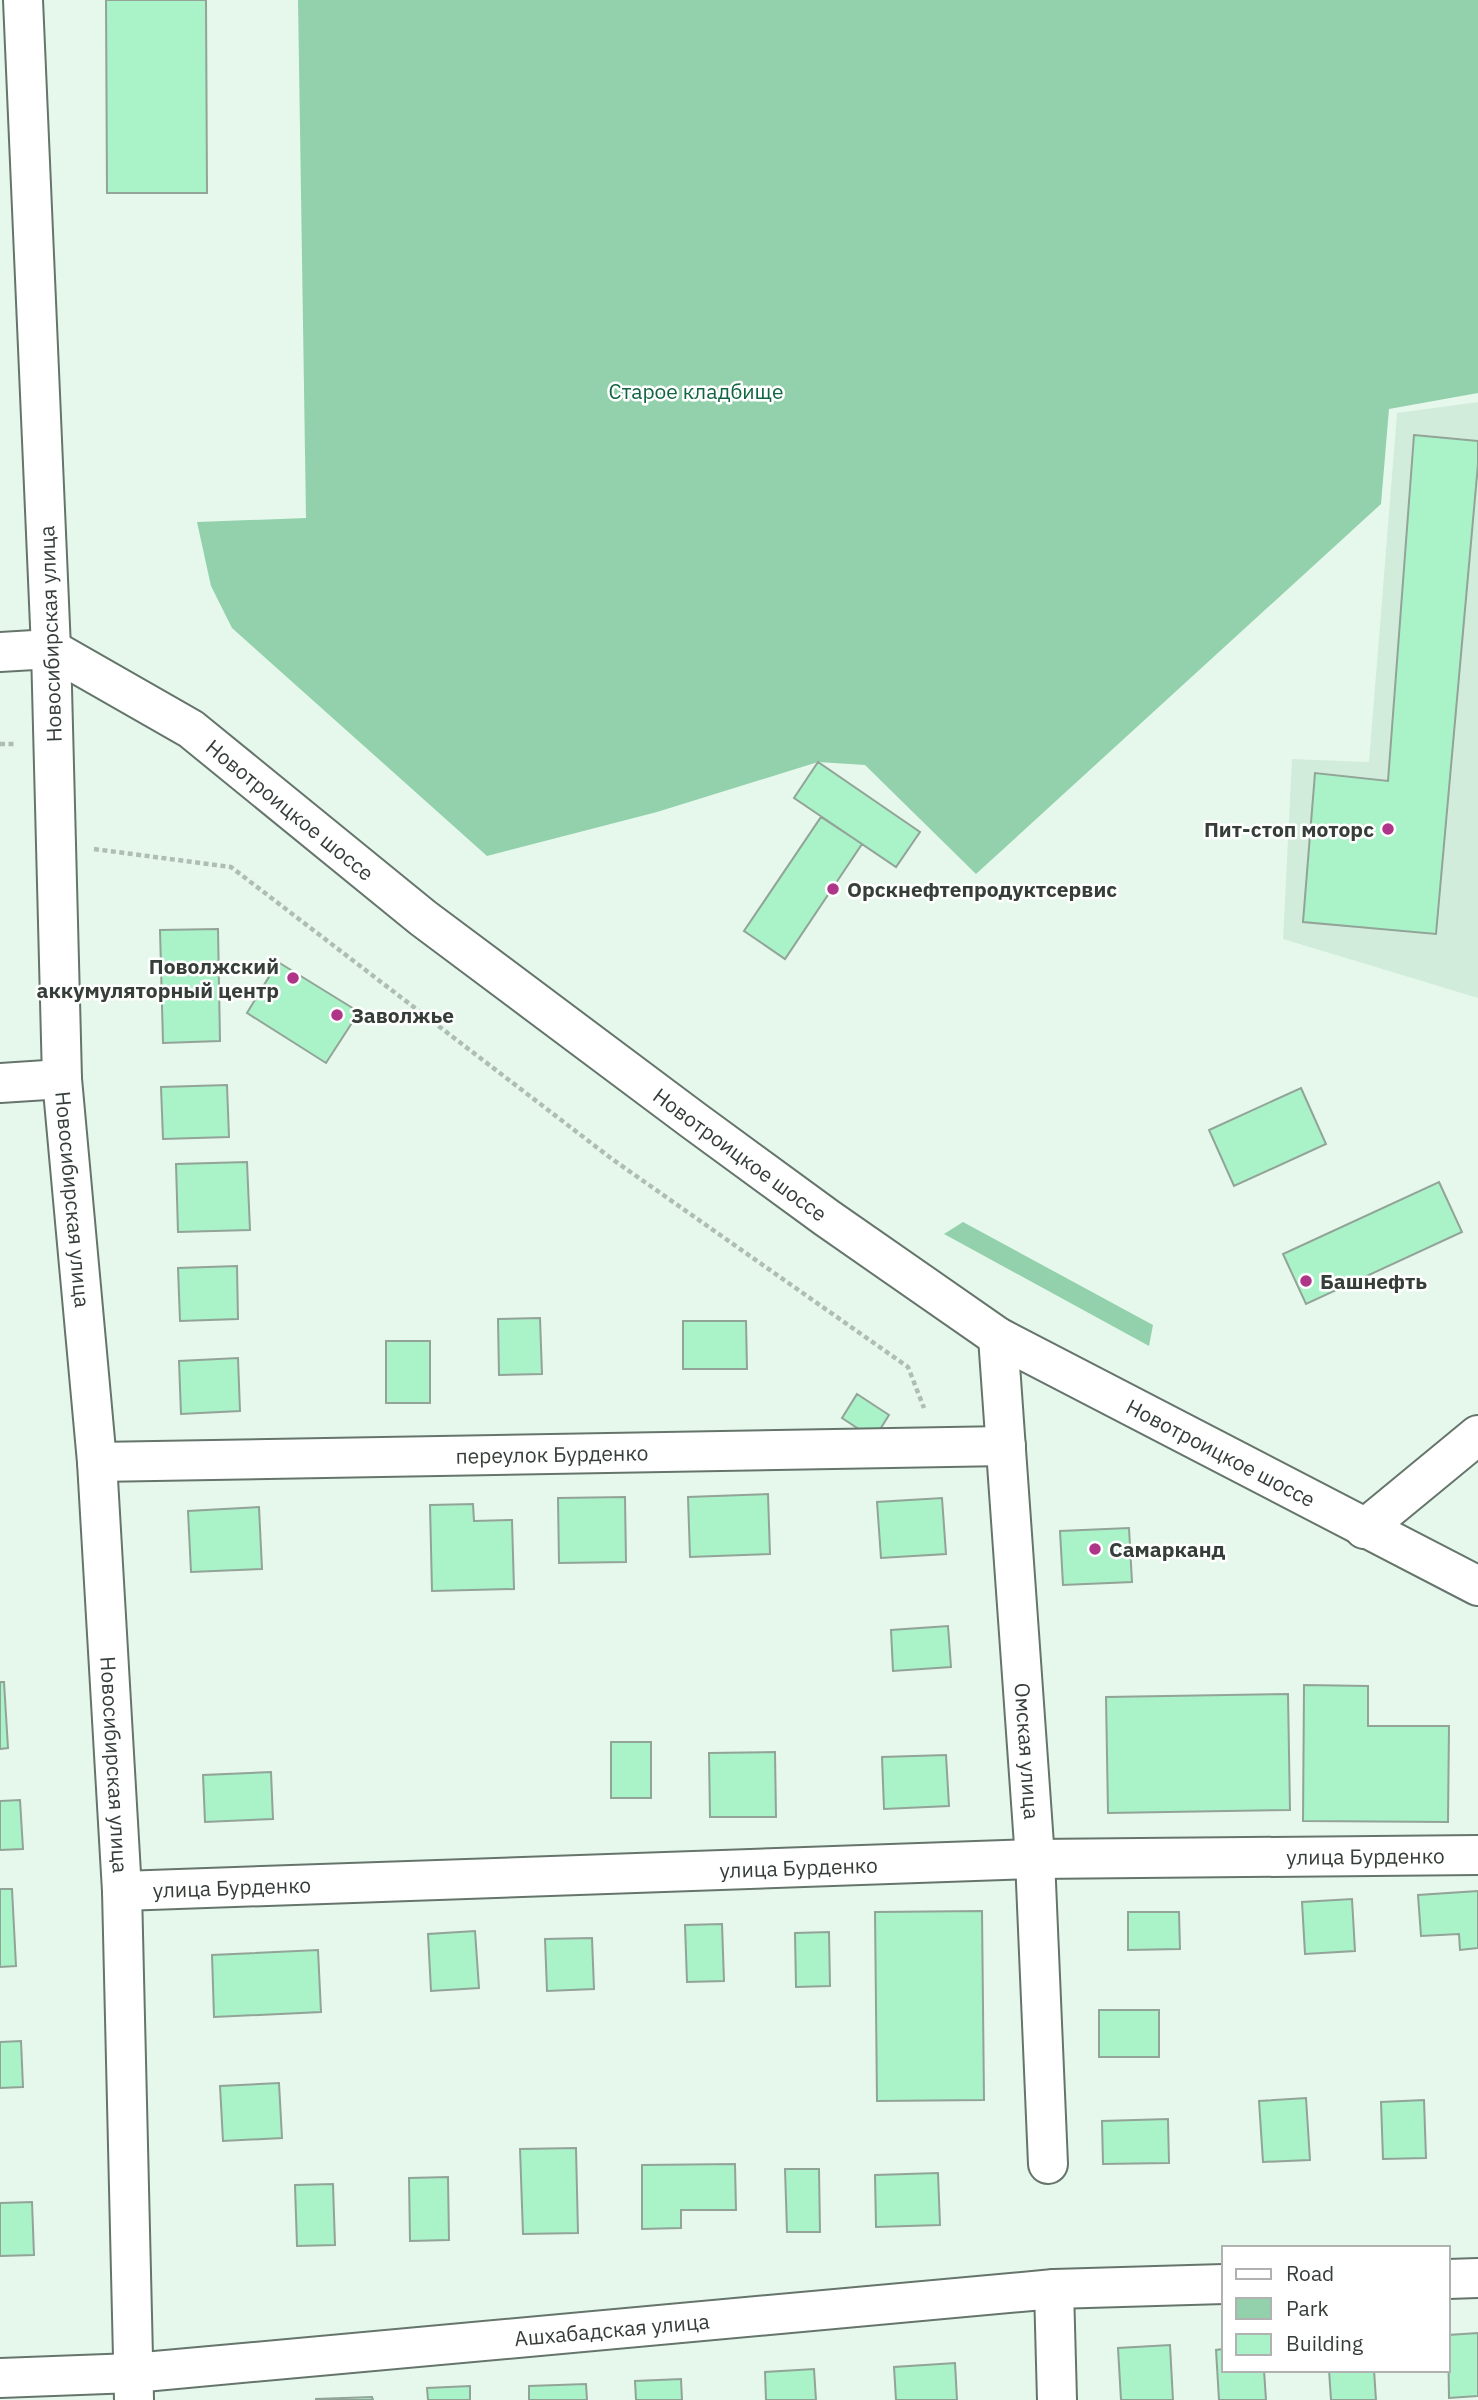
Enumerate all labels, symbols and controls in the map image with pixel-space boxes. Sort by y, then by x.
park label: Старое кладбище [609,377,783,405]
street label: Новосибирская улица [32,525,68,743]
street label: Новотроицкое шоссе [200,733,380,887]
place label: Пит-стоп моторс [1204,815,1374,843]
marker: Пит-стоп моторс [1380,821,1396,837]
place label: Орскнефтепродуктсервис [847,875,1117,903]
marker: Орскнефтепродуктсервис [825,881,841,897]
place label: Поволжский аккумуляторный центр [36,952,279,1004]
marker: Поволжский аккумуляторный центр [285,970,301,986]
place label: Заволжье [351,1001,454,1029]
marker: Заволжье [329,1007,345,1023]
street label: Новотроицкое шоссе [648,1081,833,1227]
street label: Новосибирская улица [49,1090,97,1309]
place label: Башнефть [1320,1267,1427,1295]
marker: Башнефть [1298,1273,1314,1289]
street label: Новотроицкое шоссе [1122,1392,1320,1513]
street label: переулок Бурденко [455,1438,649,1470]
place label: Самарканд [1109,1535,1226,1563]
marker: Самарканд [1087,1541,1103,1557]
street label: Новосибирская улица [94,1656,135,1874]
street label: Омская улица [1009,1682,1046,1820]
street label: улица Бурденко [1286,1841,1445,1871]
street label: улица Бурденко [719,1851,878,1884]
street label: улица Бурденко [152,1870,312,1904]
legend [1222,2246,1450,2372]
text: Road [1286,2259,1334,2287]
text: Park [1286,2294,1329,2322]
street label: Ашхабадская улица [513,2306,711,2352]
text: Building [1286,2329,1363,2357]

